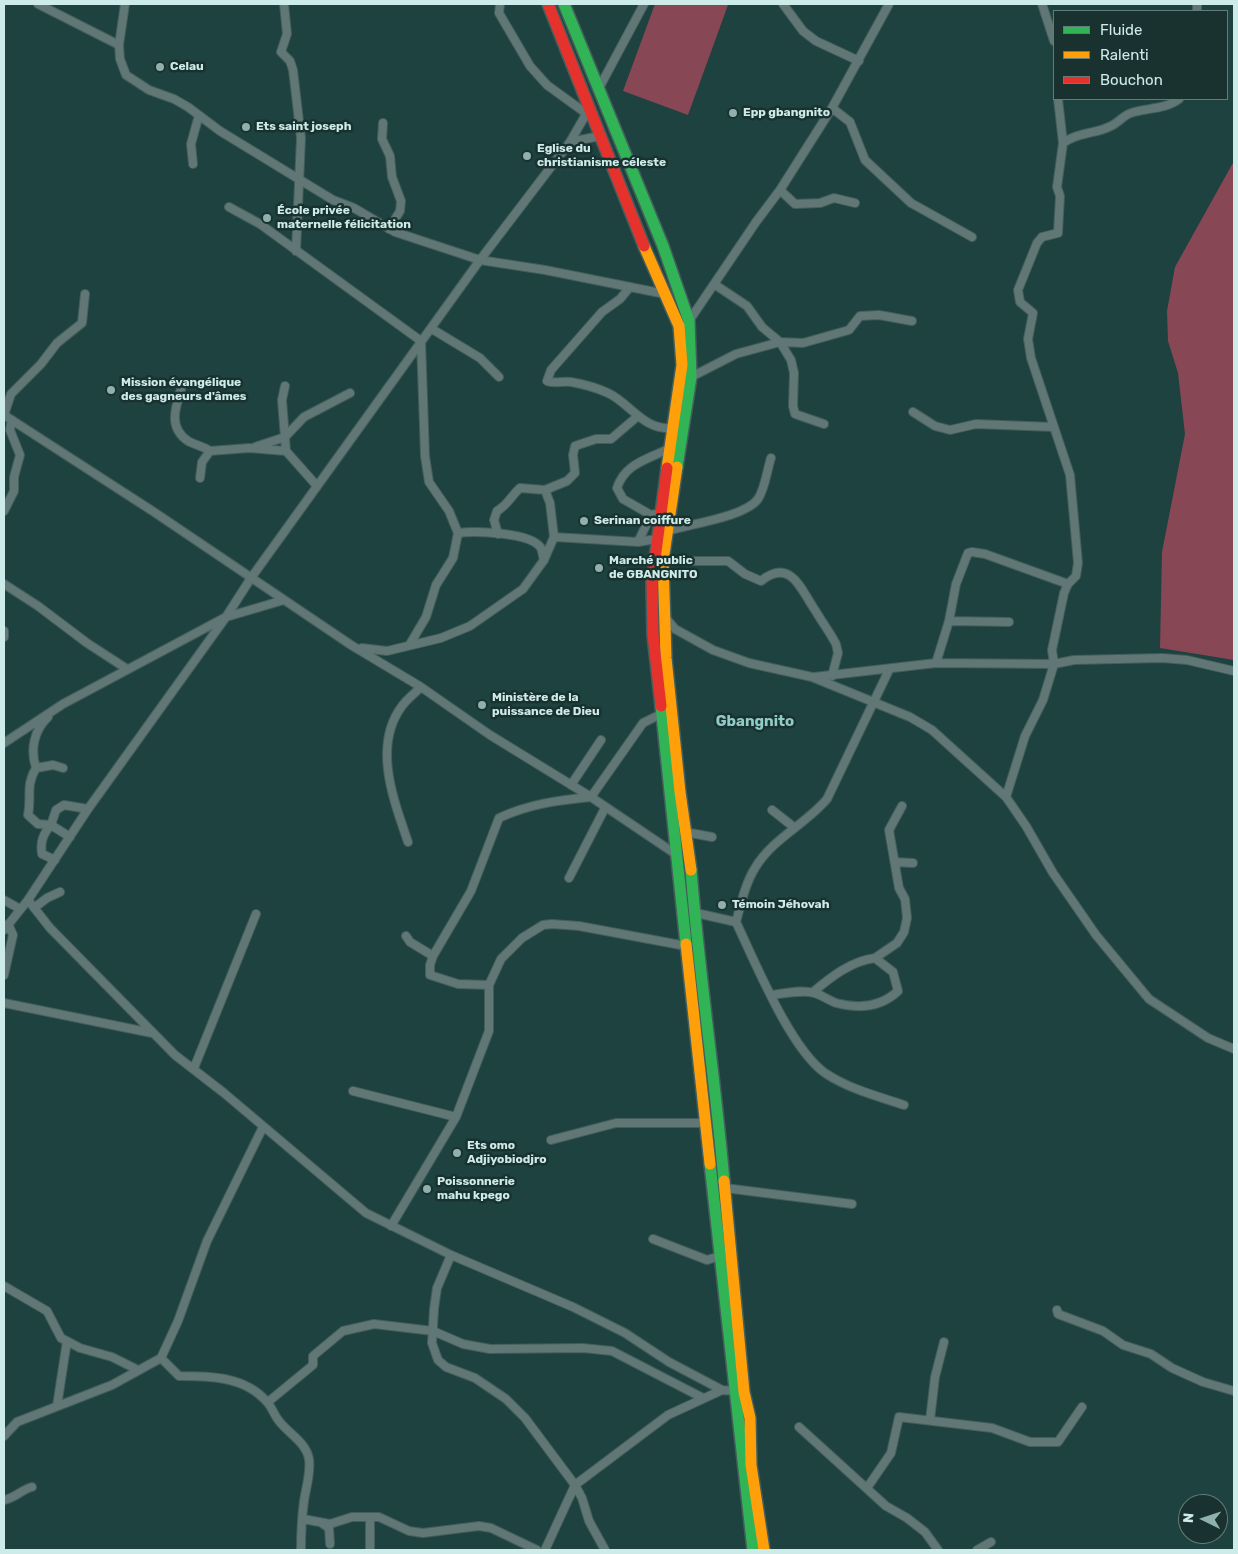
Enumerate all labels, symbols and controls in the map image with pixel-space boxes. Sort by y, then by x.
legend [1053,10,1228,100]
text: Fluide [1100,21,1142,39]
text: Ralenti [1100,46,1149,64]
place label: Celau [170,60,204,74]
marker: Celau [154,61,166,73]
text: Bouchon [1100,71,1163,89]
place label: Epp gbangnito [743,106,830,120]
marker: Epp gbangnito [727,107,739,119]
place label: Ets saint joseph [256,120,351,134]
marker: Ets saint joseph [240,121,252,133]
place label: Eglise du christianisme céleste [537,142,666,170]
marker: Eglise du christianisme céleste [521,150,533,162]
place label: École privée maternelle félicitation [277,204,411,232]
marker: École privée maternelle félicitation [261,212,273,224]
place label: Mission évangélique des gagneurs d'âmes [121,376,246,404]
marker: Mission évangélique des gagneurs d'âmes [105,384,117,396]
place label: Serinan coiffure [594,514,691,528]
marker: Serinan coiffure [578,515,590,527]
place label: Marché public de GBANGNITO [609,554,698,582]
marker: Marché public de GBANGNITO [593,562,605,574]
place label: Ministère de la puissance de Dieu [492,691,600,719]
marker: Ministère de la puissance de Dieu [476,699,488,711]
district label: Gbangnito [716,713,794,731]
place label: Témoin Jéhovah [732,898,829,912]
marker: Témoin Jéhovah [716,899,728,911]
place label: Ets omo Adjiyobiodjro [467,1139,547,1167]
marker: Ets omo Adjiyobiodjro [451,1147,463,1159]
place label: Poissonnerie mahu kpego [437,1175,515,1203]
marker: Poissonnerie mahu kpego [421,1183,433,1195]
north arrow [1178,1494,1228,1544]
text: N [1180,1512,1197,1524]

